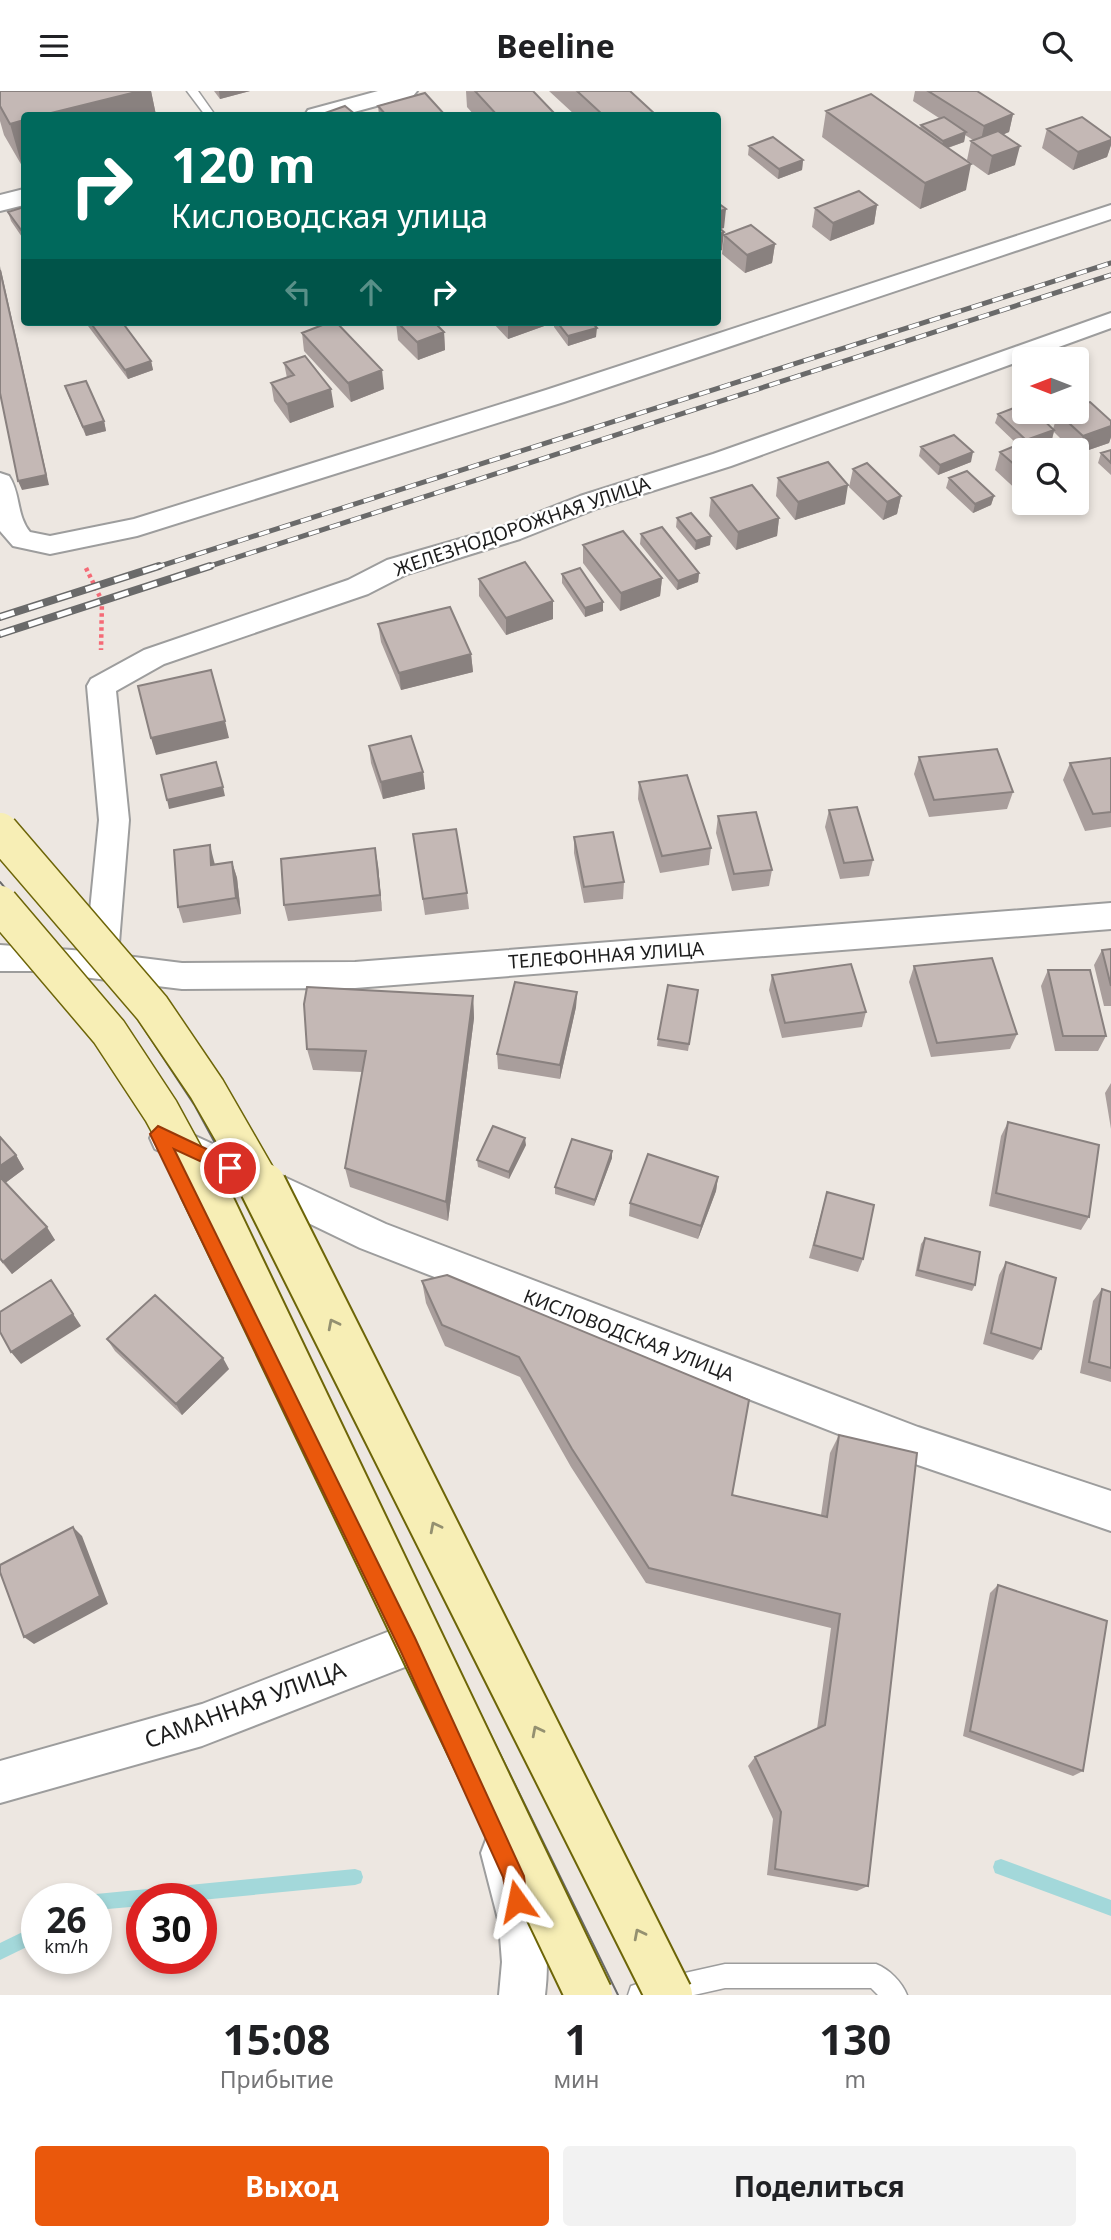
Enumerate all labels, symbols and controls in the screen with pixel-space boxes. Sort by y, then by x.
text: Beeline [496,24,615,67]
icon: menu [35,27,73,65]
icon: search [1038,27,1076,65]
text: 120 m [171,131,316,197]
icon: right [56,140,147,231]
text: Кисловодская улица [171,194,488,237]
icon: left [279,273,317,311]
icon: ahead [352,273,390,311]
icon: right [425,273,463,311]
north arrow [1012,347,1088,423]
map controls [1012,347,1089,515]
button: search [1012,438,1089,515]
street label: ЖЕЛЕЗНОДОРОЖНАЯ УЛИЦА [391,470,654,582]
street label: ТЕЛЕФОННАЯ УЛИЦА [507,935,706,975]
pin [200,1138,260,1198]
icon: arrive [211,1149,249,1187]
street label: КИСЛОВОДСКАЯ УЛИЦА [520,1283,739,1388]
one-way arrow [328,1319,342,1331]
one-way arrow [429,1522,443,1534]
street label: САМАННАЯ УЛИЦА [140,1653,350,1755]
one-way arrow [531,1726,545,1738]
position arrow [480,1864,554,1938]
speed limit sign: 30 [126,1883,217,1974]
text: 26 [46,1896,87,1943]
one-way arrow [633,1929,647,1941]
text: km/h [44,1934,89,1958]
text: 15:08 [223,2010,331,2067]
text: 1 [564,2010,588,2067]
text: 130 [819,2010,891,2067]
text: Прибытие [220,2063,334,2095]
text: мин [553,2063,599,2095]
text: m [844,2063,866,2095]
button: Выход [35,2146,549,2226]
button: Поделиться [563,2146,1076,2226]

